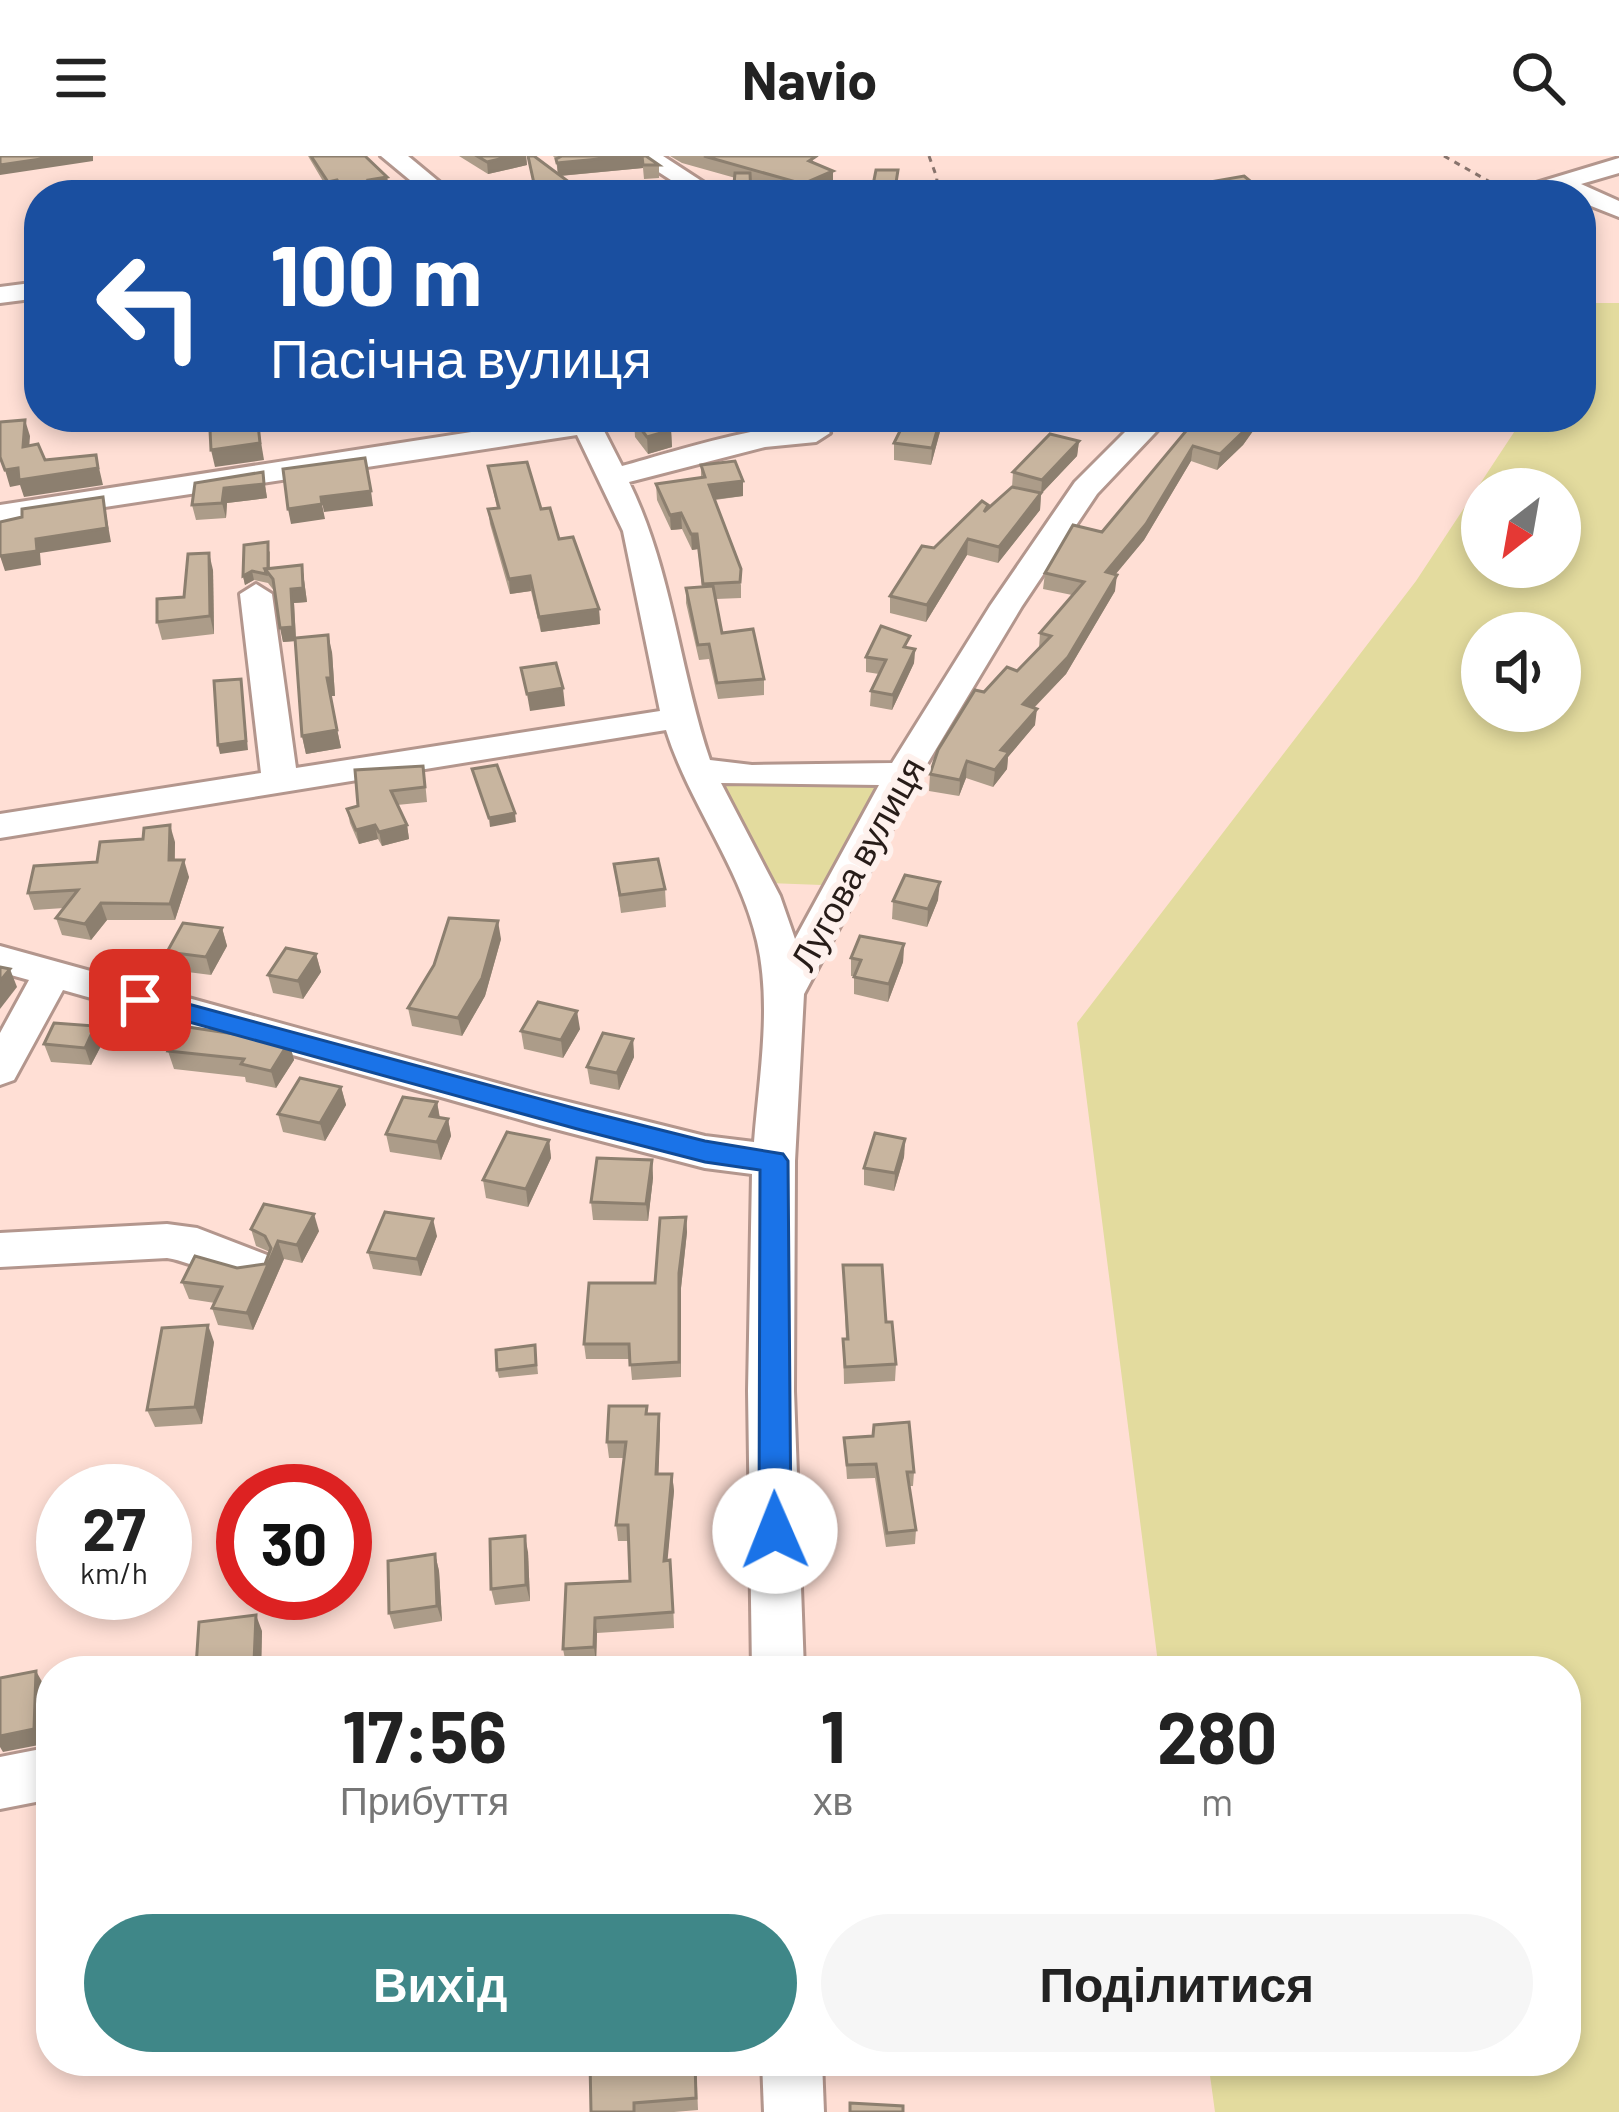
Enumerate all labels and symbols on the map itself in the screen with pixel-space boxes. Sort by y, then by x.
north arrow [1461,468,1581,588]
street label: Лугова вулиця [780,749,933,978]
pin [89,949,191,1051]
speed limit sign: 30 [216,1464,372,1620]
position arrow [712,1468,838,1594]

